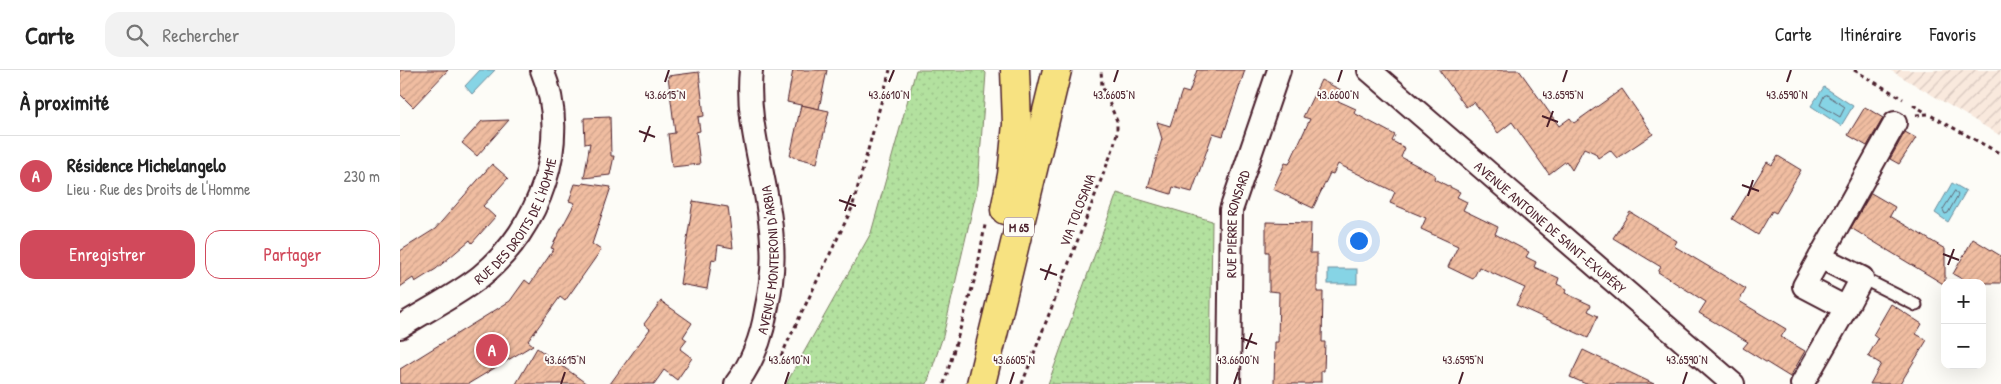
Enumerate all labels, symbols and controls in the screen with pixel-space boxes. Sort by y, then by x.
search box [105,12,455,57]
text: Carte [25,19,75,51]
icon: search [123,21,151,49]
text: Rechercher [163,22,239,48]
text: Carte [1775,22,1812,47]
text: Itinéraire [1840,22,1902,47]
text: Favoris [1930,22,1976,47]
text: 43.6615°N [645,86,685,103]
text: 43.6610°N [869,86,909,103]
text: 43.6605°N [1093,86,1135,103]
text: 43.6600°N [1317,86,1359,103]
text: 43.6595°N [1543,86,1583,103]
text: 43.6590°N [1766,86,1808,103]
text: À proximité [20,88,109,117]
text: Résidence Michelangelo [67,152,226,178]
street label: RUE DES DROITS DE L'HOMME [469,156,560,288]
street label: AVENUE ANTOINE DE SAINT-EXUPÉRY [1471,156,1631,298]
text: A [32,165,40,187]
text: 230 m [344,165,380,187]
street label: RUE PIERRE RONSARD [1221,167,1254,278]
street label: VIA TOLOSANA [1054,171,1100,249]
text: Lieu · Rue des Droits de l'Homme [67,178,250,200]
street label: AVENUE MONTERONI D'ARBIA [752,184,782,336]
road number: M 65 [1004,218,1034,236]
your location [1346,228,1372,254]
button: Enregistrer [20,230,195,279]
button: Partager [205,230,380,279]
map controls [1941,279,1986,369]
button: + [1941,279,1986,324]
button: − [1941,324,1986,369]
pin: A [476,331,508,369]
text: 43.6615°N [545,351,585,368]
text: 43.6610°N [769,351,809,368]
text: 43.6605°N [993,351,1035,368]
text: 43.6600°N [1217,351,1259,368]
text: 43.6595°N [1443,351,1483,368]
text: 43.6590°N [1666,351,1708,368]

